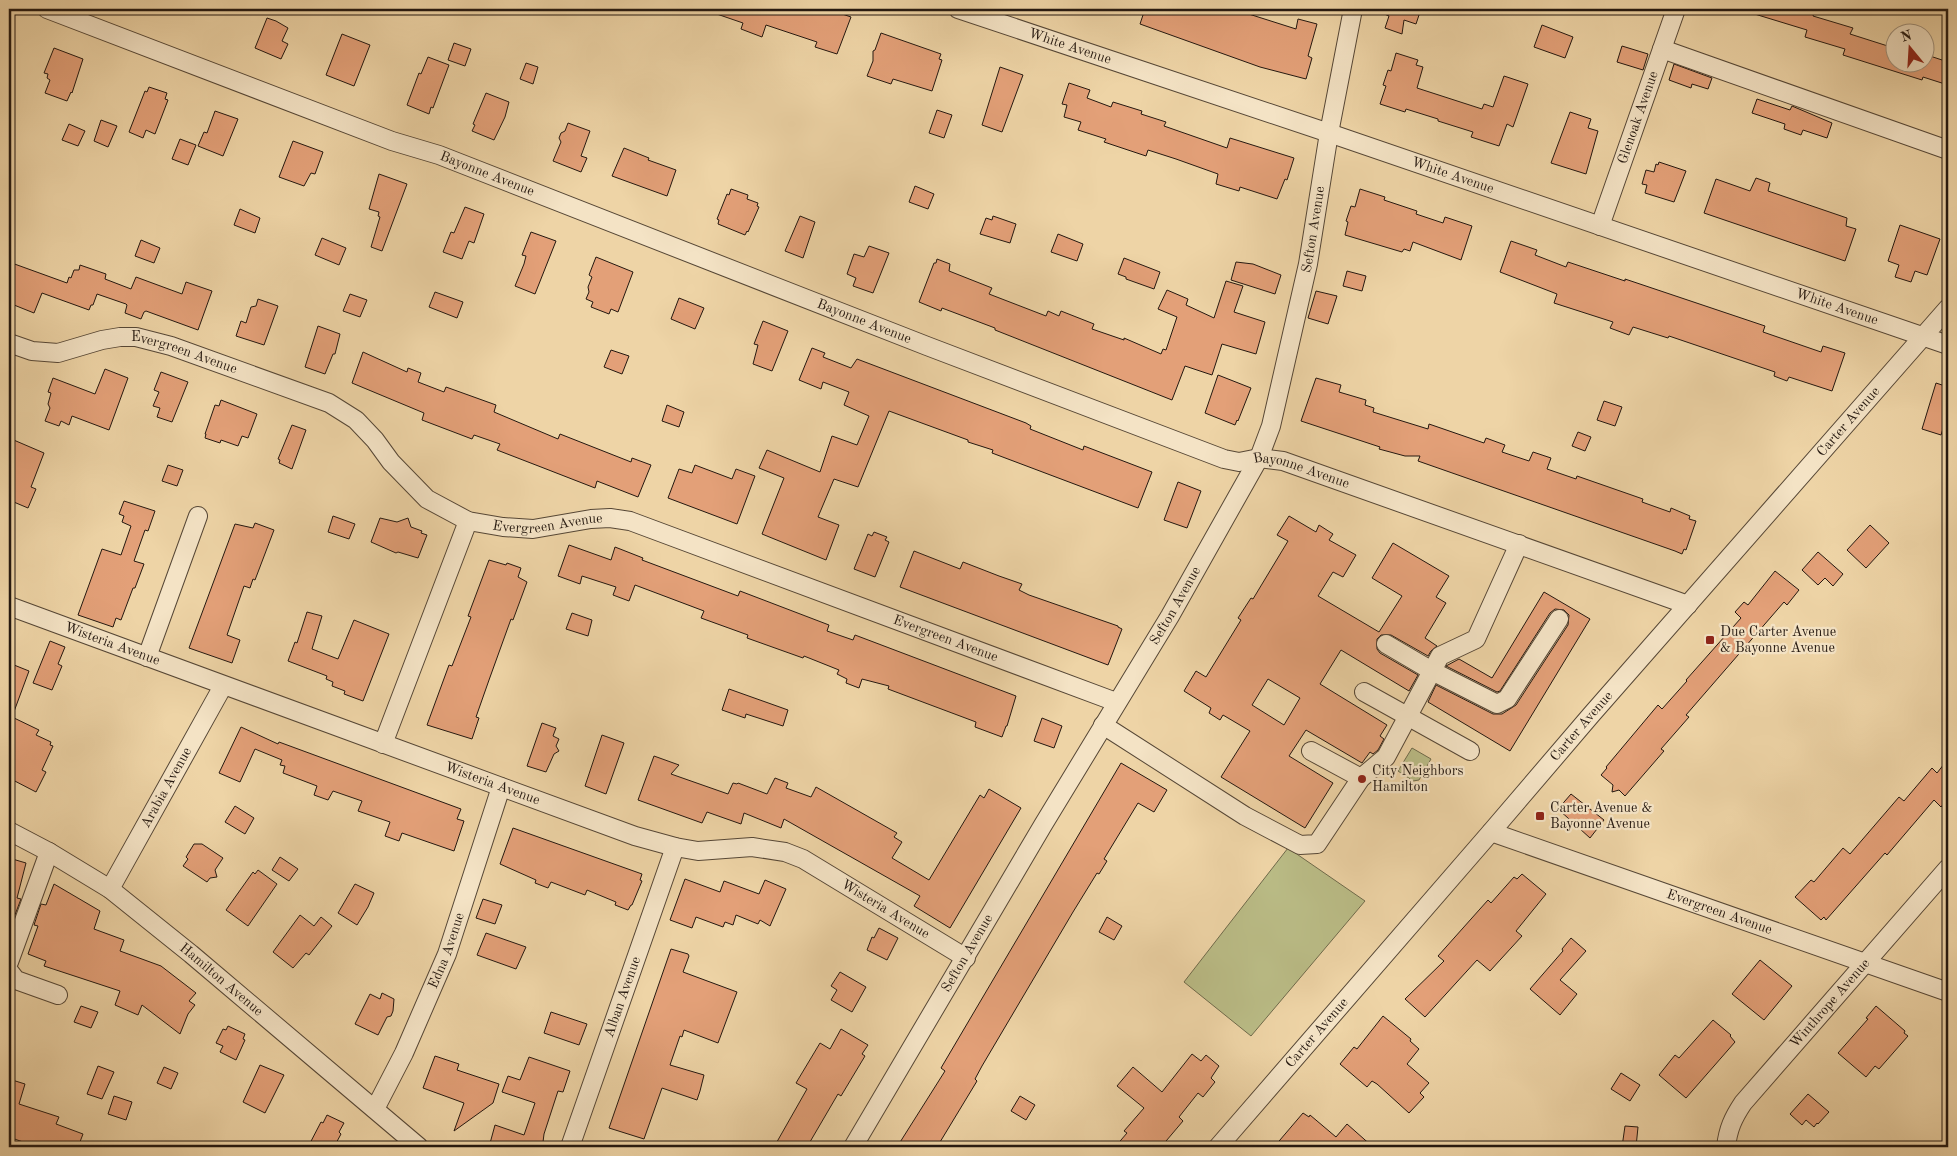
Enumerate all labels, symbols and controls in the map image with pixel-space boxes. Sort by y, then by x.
north arrow [1884,22,1934,72]
street label: White Avenue [1027,26,1113,67]
text: N [1899,28,1914,45]
street label: Glenoak Avenue [1615,69,1661,166]
street label: Bayonne Avenue [438,149,536,199]
street label: White Avenue [1410,155,1496,196]
street label: Sefton Avenue [1299,185,1327,274]
street label: White Avenue [1794,286,1880,328]
street label: Bayonne Avenue [815,297,913,346]
street label: Evergreen Avenue [131,330,239,376]
street label: Carter Avenue [1814,384,1882,459]
street label: Bayonne Avenue [1252,450,1351,491]
street label: Evergreen Avenue [492,511,603,536]
street label: Sefton Avenue [1147,564,1203,647]
street label: Evergreen Avenue [891,613,1000,664]
street label: Wisteria Avenue [63,620,162,668]
place label: Due Carter Avenue & Bayonne Avenue [1720,625,1836,655]
marker: Due Carter Avenue & Bayonne Avenue [1704,634,1716,646]
street label: Carter Avenue [1548,689,1615,764]
street label: Arabia Avenue [138,745,194,830]
street label: Wisteria Avenue [443,760,542,808]
place label: City Neighbors Hamilton [1372,764,1464,794]
marker: City Neighbors Hamilton [1356,773,1368,785]
place label: Carter Avenue & Bayonne Avenue [1550,801,1652,831]
marker: Carter Avenue & Bayonne Avenue [1534,810,1546,822]
street label: Wisteria Avenue [839,877,932,941]
street label: Evergreen Avenue [1665,887,1774,937]
street label: Edna Avenue [426,911,467,991]
street label: Sefton Avenue [939,912,996,995]
street label: Hamilton Avenue [177,941,266,1019]
street label: Alban Avenue [602,955,643,1039]
street label: Winthrope Avenue [1788,956,1872,1051]
street label: Carter Avenue [1283,995,1351,1071]

